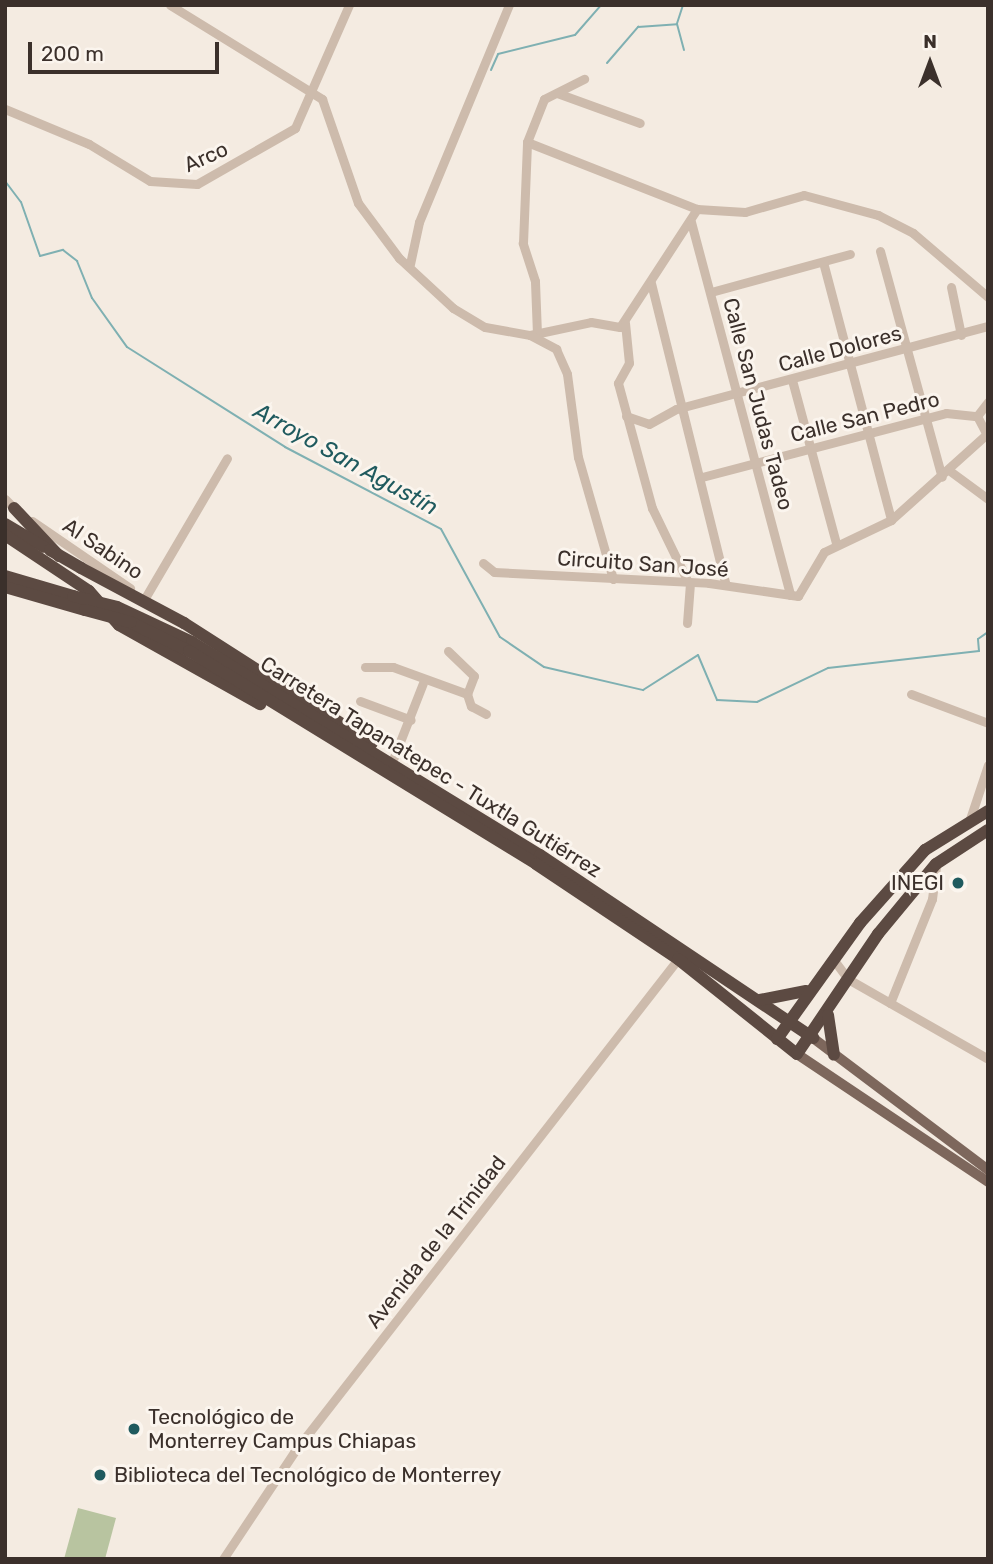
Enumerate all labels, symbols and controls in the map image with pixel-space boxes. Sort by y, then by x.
scale bar [32,28,222,72]
north arrow [895,28,965,98]
text: N [923,30,937,53]
text: 200 m [41,41,104,66]
street label: Arco [180,136,232,178]
street label: Calle San Judas Tadeo [717,295,799,513]
street label: Calle Dolores [776,320,904,378]
street label: Calle San Pedro [788,386,942,448]
water label: Arroyo San Agustín [249,397,443,521]
street label: Al Sabino [58,513,148,585]
street label: Circuito San José [556,545,730,583]
street label: Carretera Tapanatepec - Tuxtla Gutiérrez [255,651,607,883]
place label: INEGI [891,870,944,896]
marker: INEGI [950,875,966,891]
street label: Avenida de la Trinidad [361,1150,511,1334]
place label: Tecnológico de Monterrey Campus Chiapas [148,1404,417,1454]
marker: Tecnológico de Monterrey Campus Chiapas [126,1421,142,1437]
place label: Biblioteca del Tecnológico de Monterrey [114,1462,502,1488]
marker: Biblioteca del Tecnológico de Monterrey [92,1467,108,1483]

